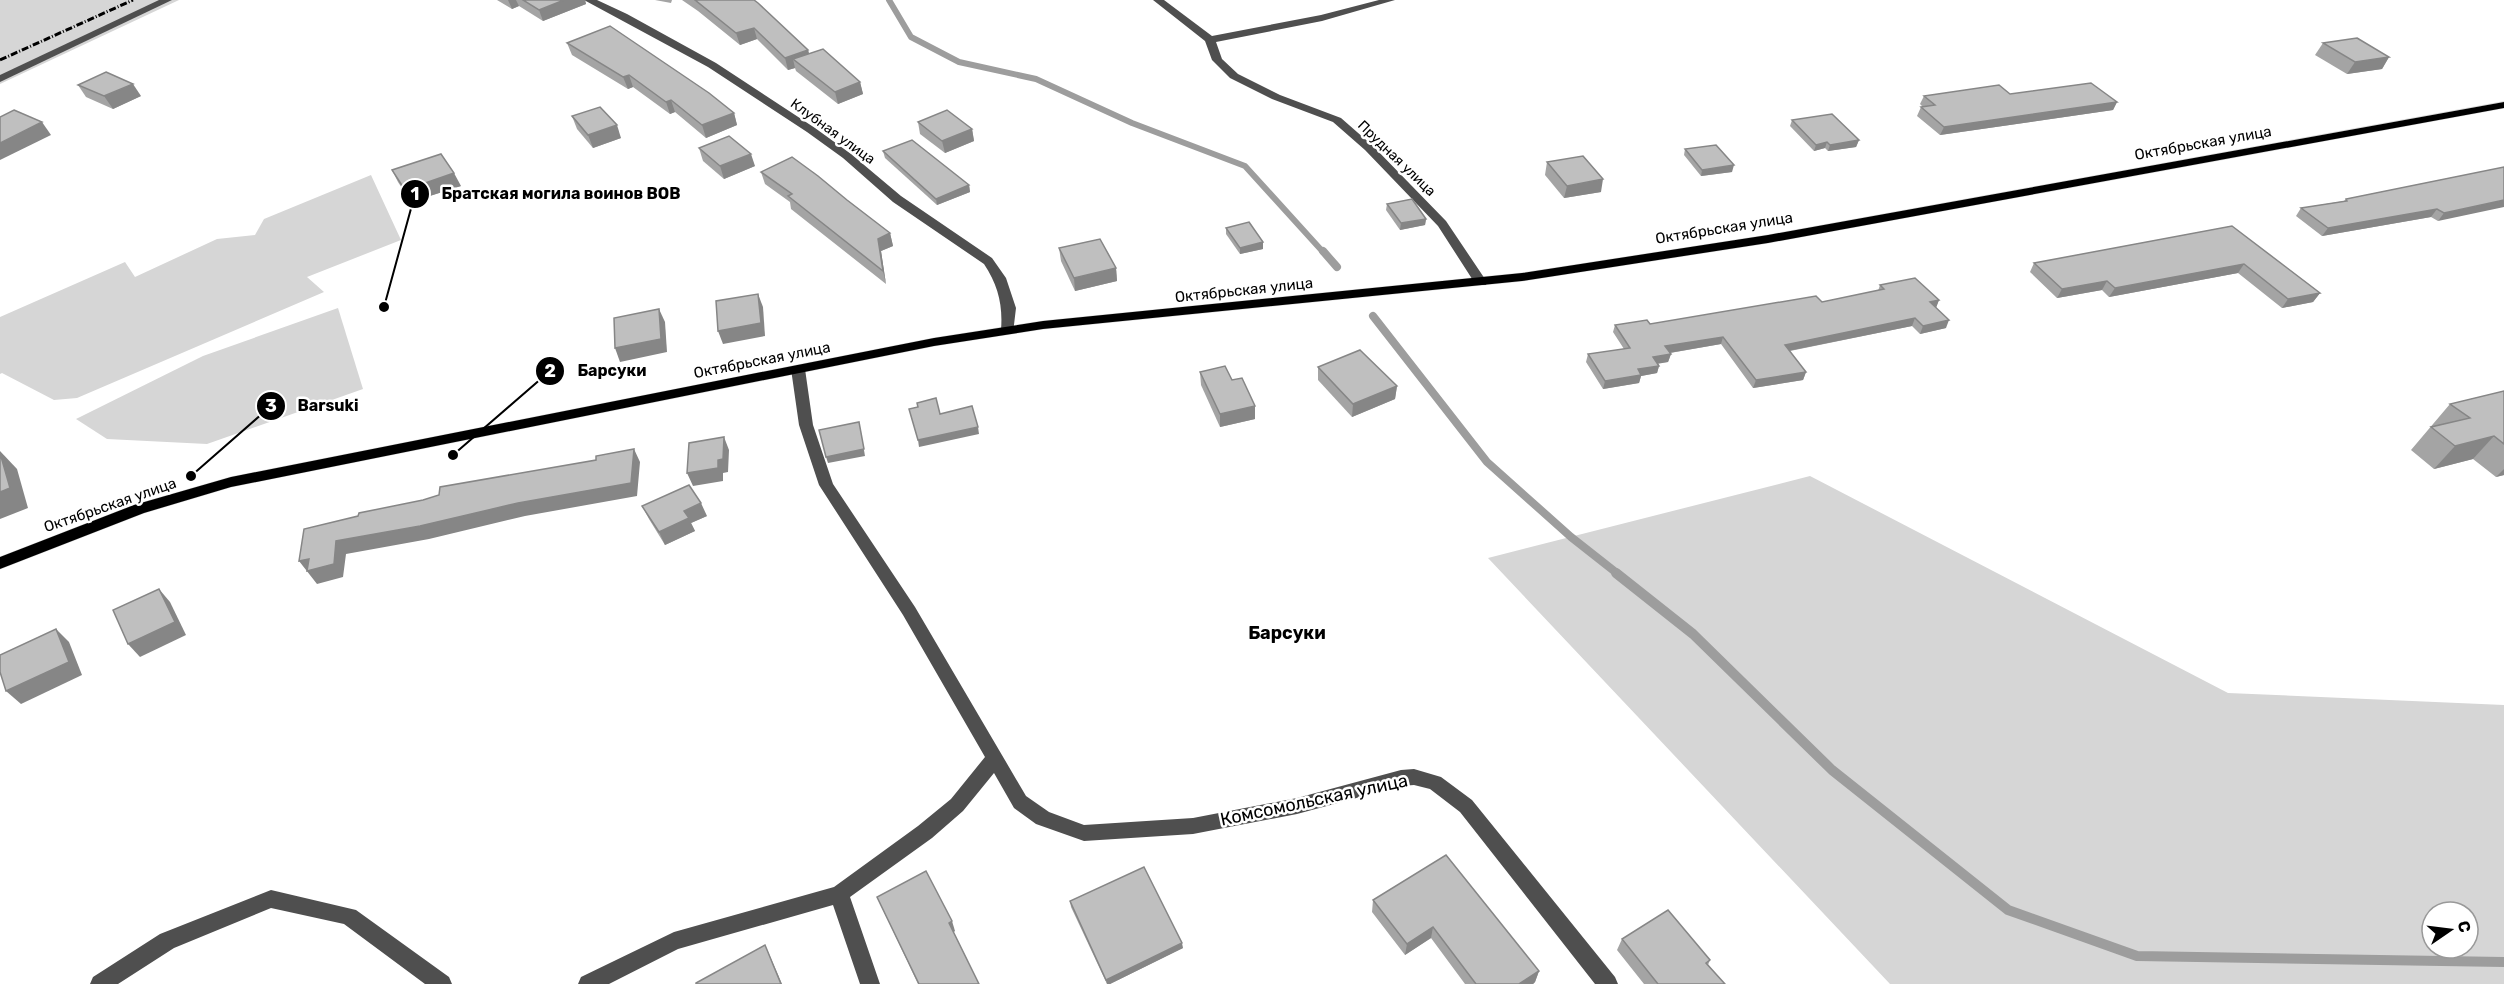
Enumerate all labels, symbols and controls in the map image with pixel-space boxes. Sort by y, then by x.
street label: Клубная улица [787,95,878,168]
street label: Прудная улица [1354,117,1439,200]
street label: Октябрьская улица [2133,122,2273,164]
callout: Братская могила воинов ВОВ [400,177,693,211]
text: 1 [411,183,419,205]
text: Братская могила воинов ВОВ [442,184,680,203]
street label: Октябрьская улица [1654,208,1794,248]
street label: Октябрьская улица [1174,274,1314,306]
street label: Октябрьская улица [692,338,832,382]
callout: Барсуки [535,354,658,388]
text: 2 [544,360,556,382]
text: Барсуки [578,361,646,380]
callout: Barsuki [256,389,371,423]
text: 3 [265,395,277,417]
text: Barsuki [297,396,359,415]
street label: Октябрьская улица [41,474,179,536]
district label: Барсуки [1248,622,1326,644]
street label: Комсомольская улица [1218,769,1410,831]
north arrow [2420,900,2480,960]
text: С [2453,919,2475,934]

